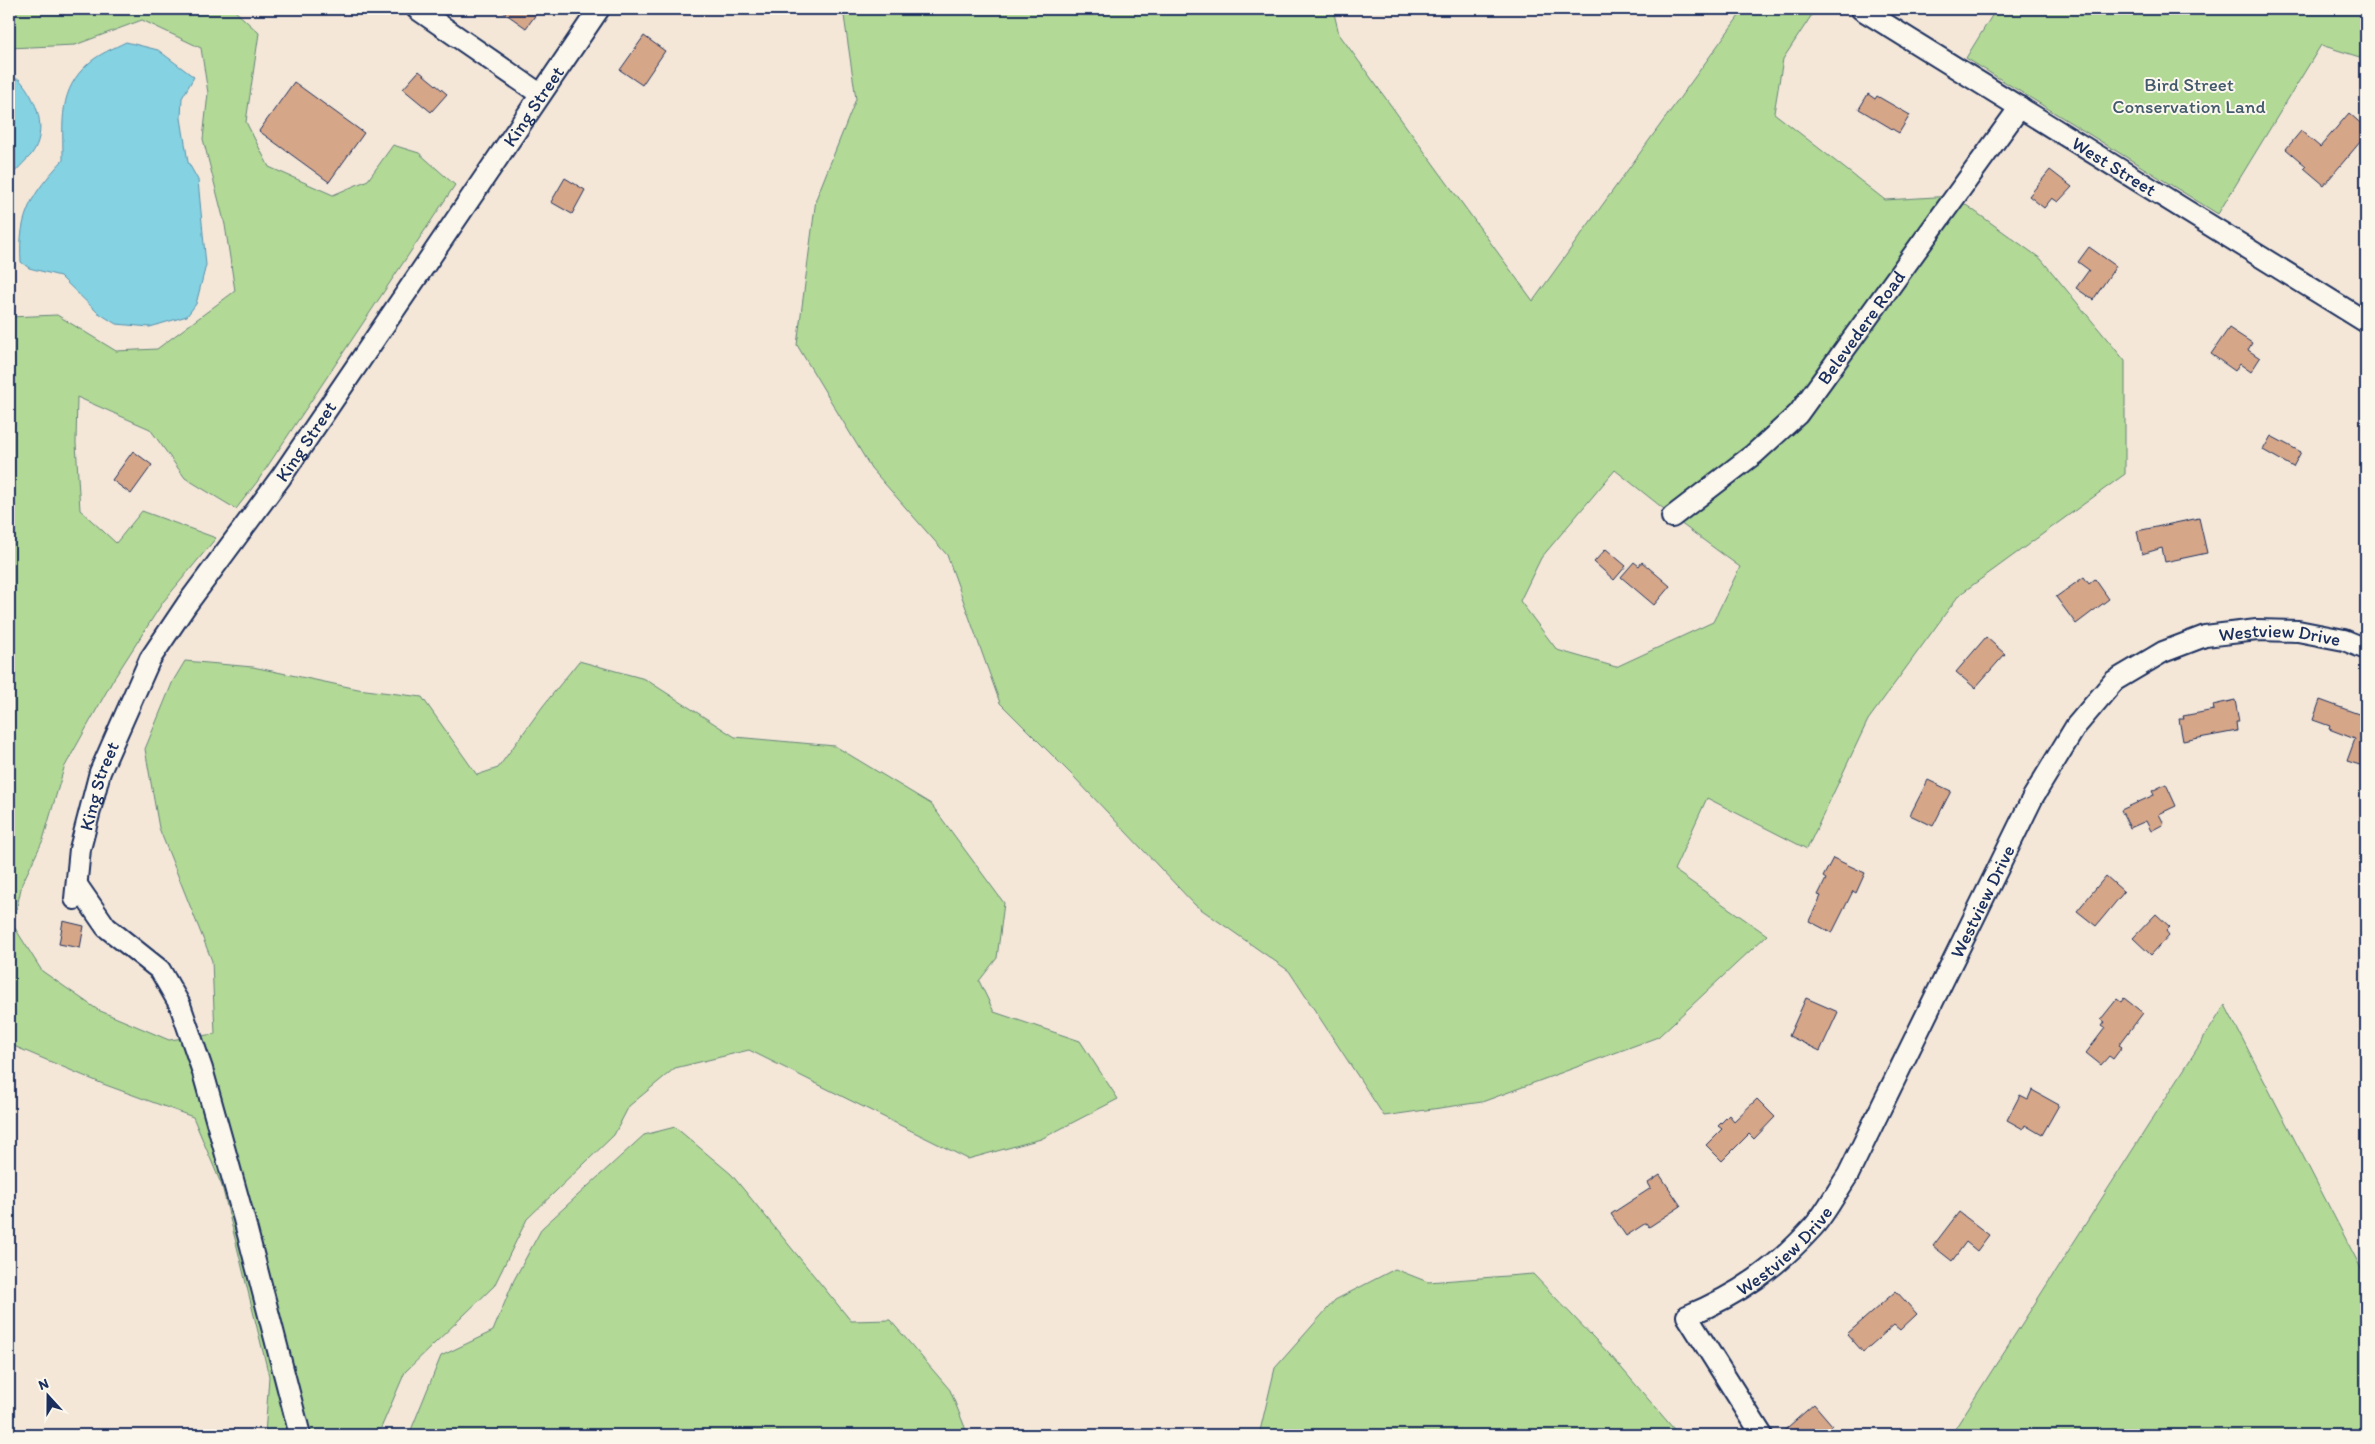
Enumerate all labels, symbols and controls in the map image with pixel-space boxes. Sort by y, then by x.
street label: King Street [498,62,568,151]
park label: Bird Street Conservation Land [2112,73,2266,118]
street label: West Street [2068,131,2161,201]
street label: Belevedere Road [1812,266,1910,389]
street label: King Street [270,397,341,486]
street label: Westview Drive [2217,618,2343,651]
street label: King Street [74,738,124,833]
street label: Westview Drive [1945,841,2019,961]
street label: Westview Drive [1732,1201,1837,1300]
north arrow [22,1372,72,1422]
text: N [36,1375,51,1394]

